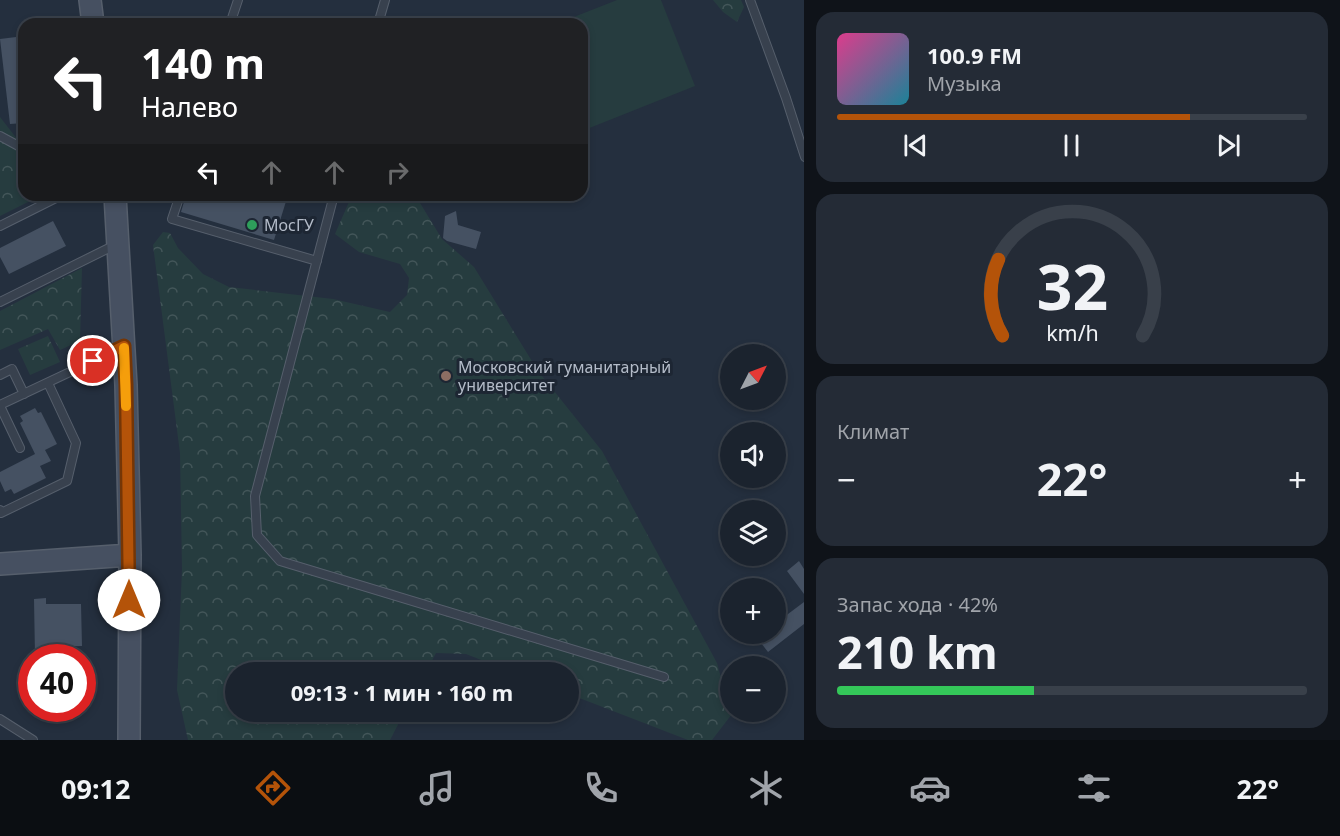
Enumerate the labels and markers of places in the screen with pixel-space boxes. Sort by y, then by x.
place label: МосГУ [264,214,314,236]
marker: МосГУ [245,218,259,232]
pin [67,335,118,386]
place label: Московский гуманитарный университет [458,356,671,396]
marker: Московский гуманитарный университет [439,369,453,383]

